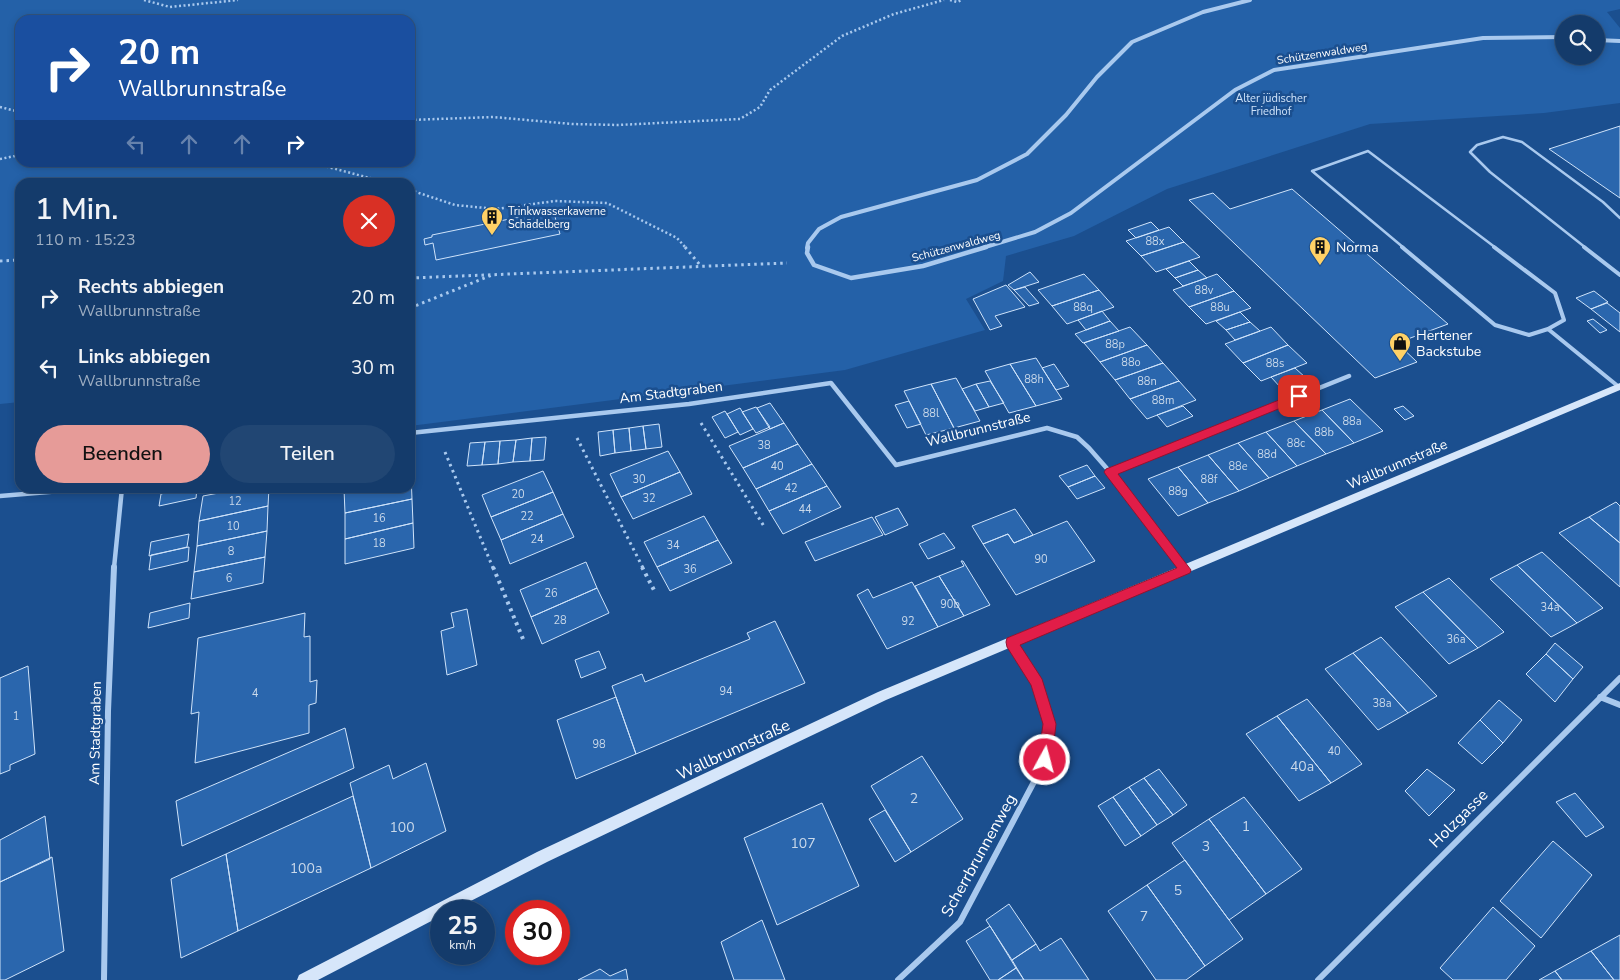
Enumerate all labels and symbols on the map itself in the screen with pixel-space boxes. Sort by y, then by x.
street label: Schützenwaldweg [1276,39,1368,68]
park label: Alter jüdischer Friedhof [1235,91,1307,119]
place label: Trinkwasserkaverne Schädelberg [508,204,606,232]
building icon: Trinkwasserkaverne Schädelberg [480,205,504,236]
street label: Schützenwaldweg [910,227,1002,266]
house number: 88x [1146,234,1165,249]
building icon: Norma [1308,235,1332,266]
place label: Norma [1336,238,1379,257]
house number: 88v [1195,283,1214,298]
house number: 88q [1073,300,1093,315]
house number: 88u [1210,300,1230,315]
place label: Hertener Backstube [1416,326,1481,361]
shop icon: Hertener Backstube [1388,331,1412,362]
house number: 88p [1105,337,1125,352]
house number: 88o [1121,355,1141,370]
house number: 88s [1266,356,1284,371]
house number: 88h [1024,372,1044,387]
house number: 88n [1137,374,1157,389]
pin [1278,375,1320,417]
street label: Am Stadtgraben [618,377,724,408]
house number: 88m [1152,393,1174,408]
house number: 88l [923,406,940,421]
street label: Wallbrunnstraße [924,407,1032,452]
house number: 88a [1342,414,1362,429]
house number: 88b [1314,425,1334,440]
street label: Wallbrunnstraße [1344,435,1450,494]
house number: 88c [1287,436,1305,451]
house number: 38 [757,438,771,453]
house number: 88d [1257,447,1277,462]
house number: 40 [770,459,784,474]
house number: 88e [1228,459,1248,474]
house number: 30 [632,472,646,487]
house number: 88f [1201,472,1218,487]
house number: 42 [784,481,798,496]
house number: 88g [1168,484,1188,499]
house number: 20 [511,487,525,502]
house number: 32 [642,491,656,506]
house number: 12 [228,494,242,509]
house number: 44 [798,502,812,517]
house number: 22 [520,509,534,524]
house number: 16 [372,511,386,526]
house number: 10 [226,519,240,534]
house number: 24 [530,532,544,547]
house number: 18 [372,536,386,551]
house number: 34 [666,538,680,553]
house number: 8 [228,544,235,559]
house number: 90 [1034,552,1048,567]
house number: 36 [683,562,697,577]
house number: 6 [226,571,233,586]
house number: 26 [544,586,558,601]
house number: 90b [940,597,960,612]
house number: 34a [1540,600,1560,615]
house number: 28 [553,613,567,628]
house number: 92 [901,614,915,629]
house number: 36a [1446,632,1466,647]
street label: Am Stadtgraben [85,681,106,785]
house number: 94 [719,684,733,699]
house number: 4 [252,686,259,701]
house number: 38a [1372,696,1392,711]
house number: 1 [13,709,19,724]
street label: Wallbrunnstraße [673,714,794,786]
position arrow [1018,733,1070,785]
house number: 98 [592,737,606,752]
house number: 40 [1327,744,1341,759]
house number: 40a [1290,757,1314,776]
street label: Holzgasse [1424,784,1493,853]
house number: 2 [910,789,918,808]
street label: Scherrbrunnenweg [936,790,1022,921]
house number: 1 [1242,817,1250,836]
house number: 100 [389,818,415,837]
house number: 107 [790,834,816,853]
house number: 3 [1202,837,1210,856]
house number: 100a [290,859,322,878]
house number: 5 [1174,881,1182,900]
speed limit sign: 30 [505,900,570,965]
house number: 7 [1140,907,1148,926]

